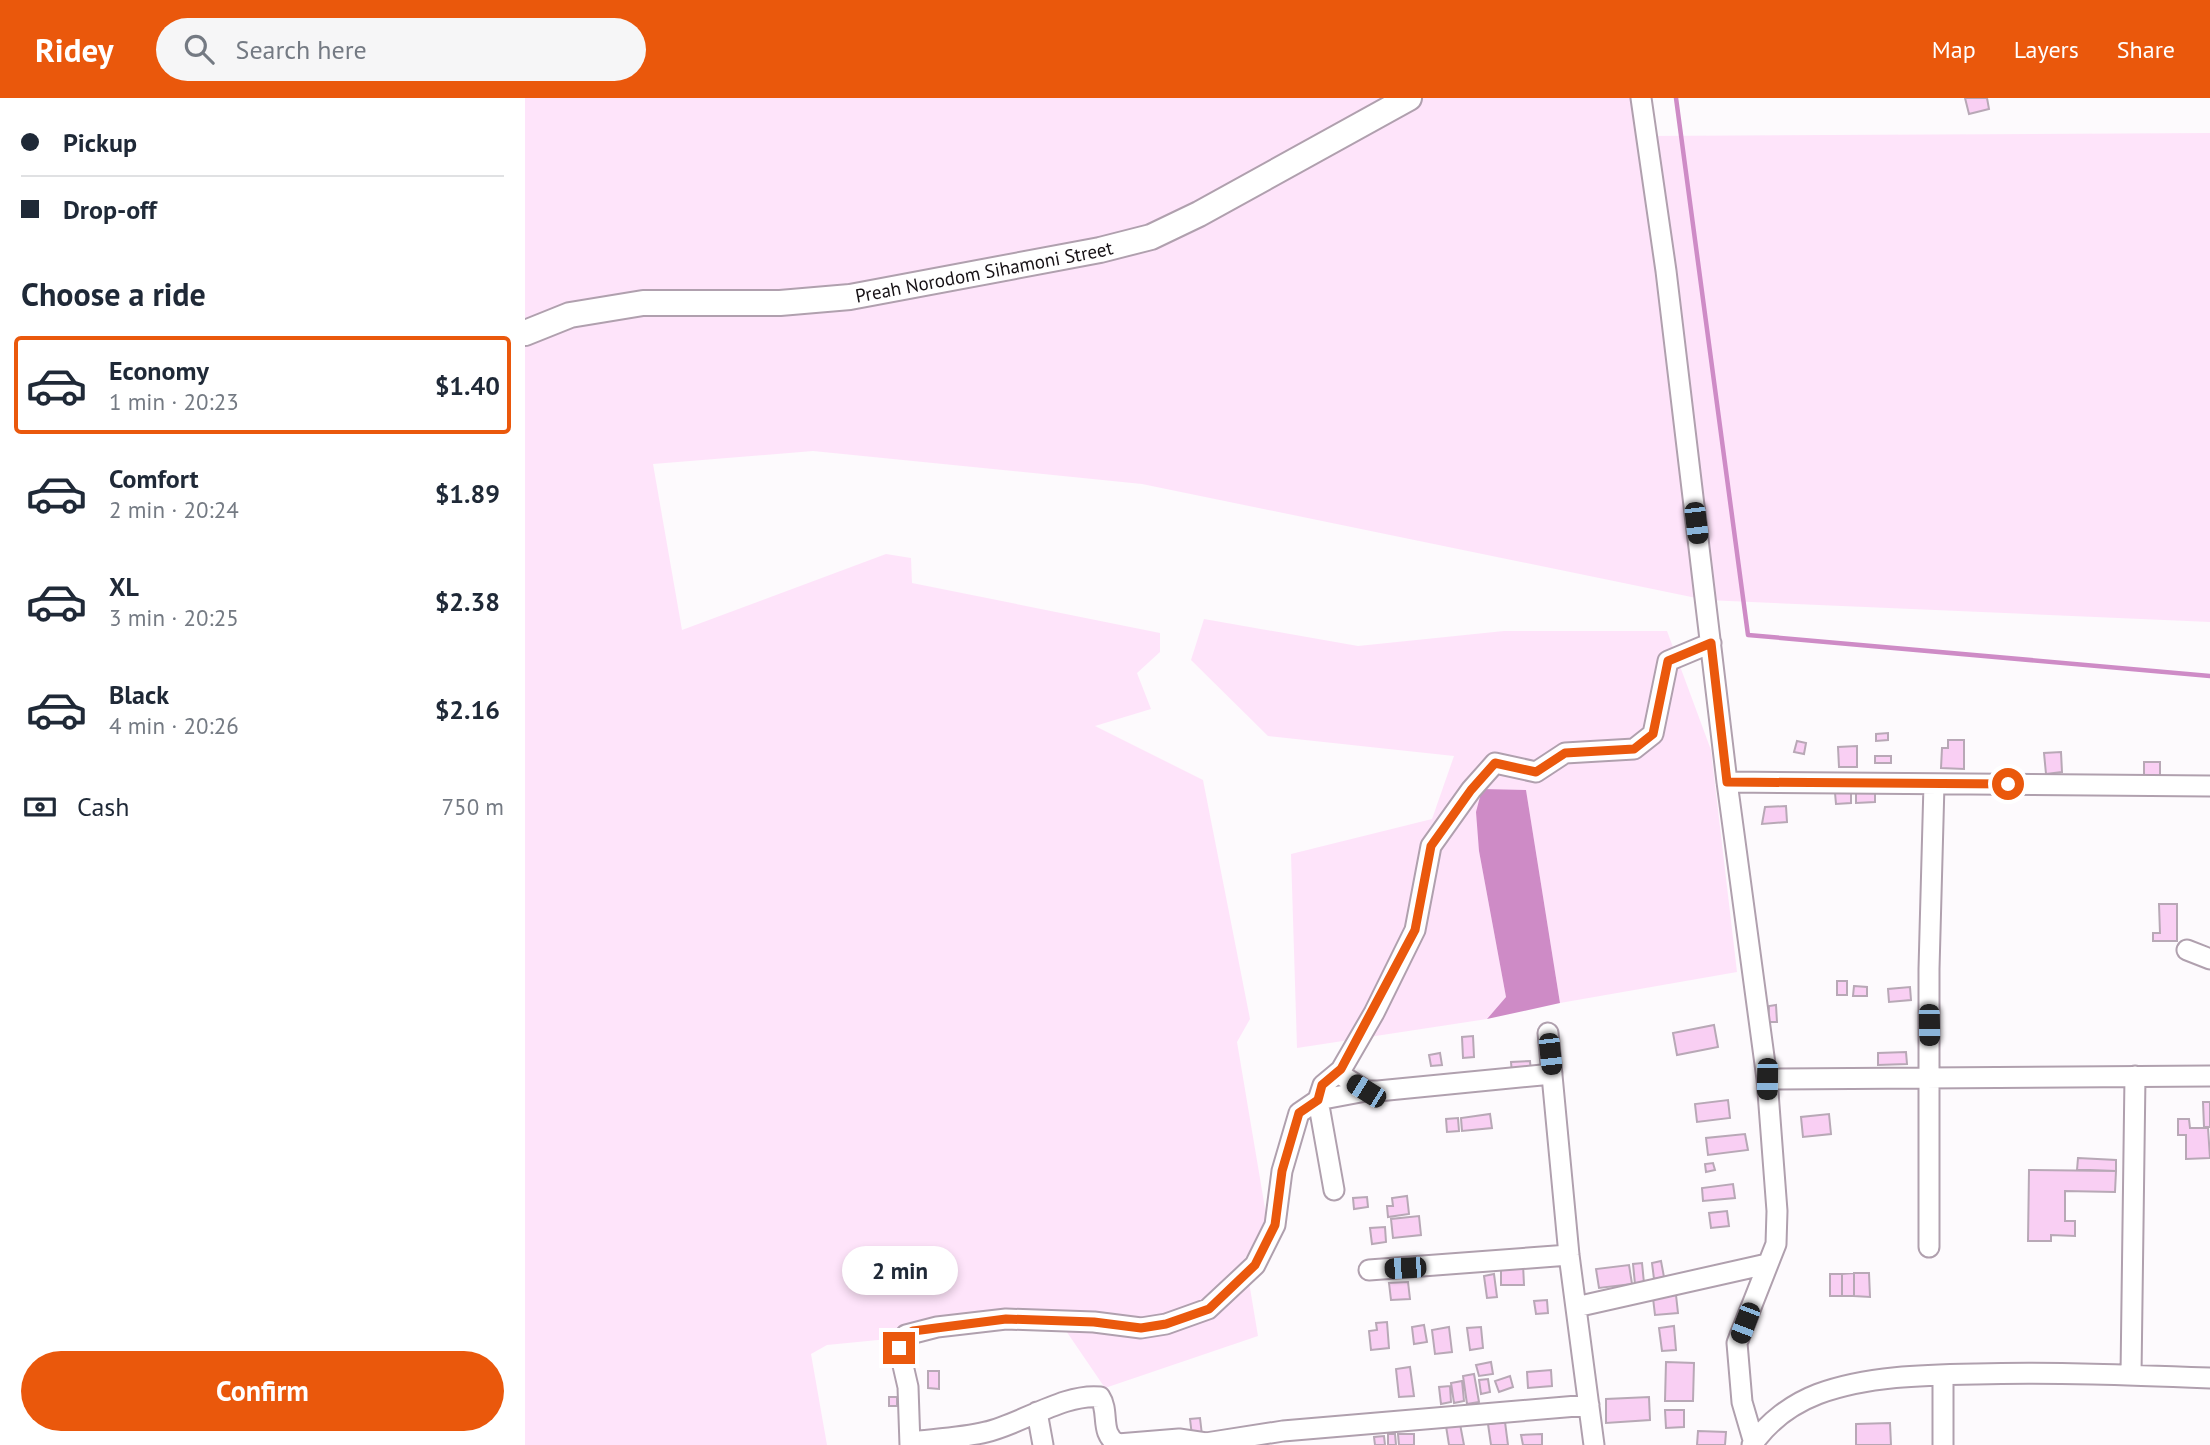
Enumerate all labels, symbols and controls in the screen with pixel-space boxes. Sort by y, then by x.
search box [156,18,646,81]
text: Ridey [35,28,114,71]
icon: search [180,30,218,68]
text: Search here [236,33,367,66]
text: Map [1932,34,1976,65]
text: Layers [2014,34,2079,65]
text: Share [2117,34,2175,65]
text: Pickup [63,126,137,159]
text: Drop-off [63,193,157,226]
street label: Preah Norodom Sihamoni Street [853,235,1116,308]
text: Choose a ride [21,273,206,315]
icon: car [25,354,88,417]
text: Economy [109,354,209,387]
text: $1.40 [435,369,500,402]
text: 1 min · 20:23 [109,387,239,416]
icon: car [25,462,88,525]
text: Comfort [109,462,199,495]
text: $1.89 [435,477,500,510]
text: 2 min · 20:24 [109,495,239,524]
car [1684,501,1709,545]
icon: car [25,570,88,633]
text: XL [109,570,139,603]
text: $2.38 [435,585,500,618]
text: 3 min · 20:25 [109,603,239,632]
icon: car [25,678,88,741]
text: Black [109,678,169,711]
text: $2.16 [435,693,500,726]
text: 4 min · 20:26 [109,711,239,740]
route start [1992,768,2024,800]
icon: cash [21,788,59,826]
text: Cash [77,790,129,823]
text: 750 m [442,792,504,821]
car [1919,1004,1940,1046]
car [1538,1032,1563,1076]
car [1757,1058,1778,1100]
car [1343,1071,1390,1111]
callout: 2 min [841,1246,957,1296]
text: 2 min [872,1256,928,1285]
car [1384,1256,1427,1280]
car [1728,1300,1763,1346]
route end [883,1332,915,1364]
button: Confirm [21,1351,504,1431]

